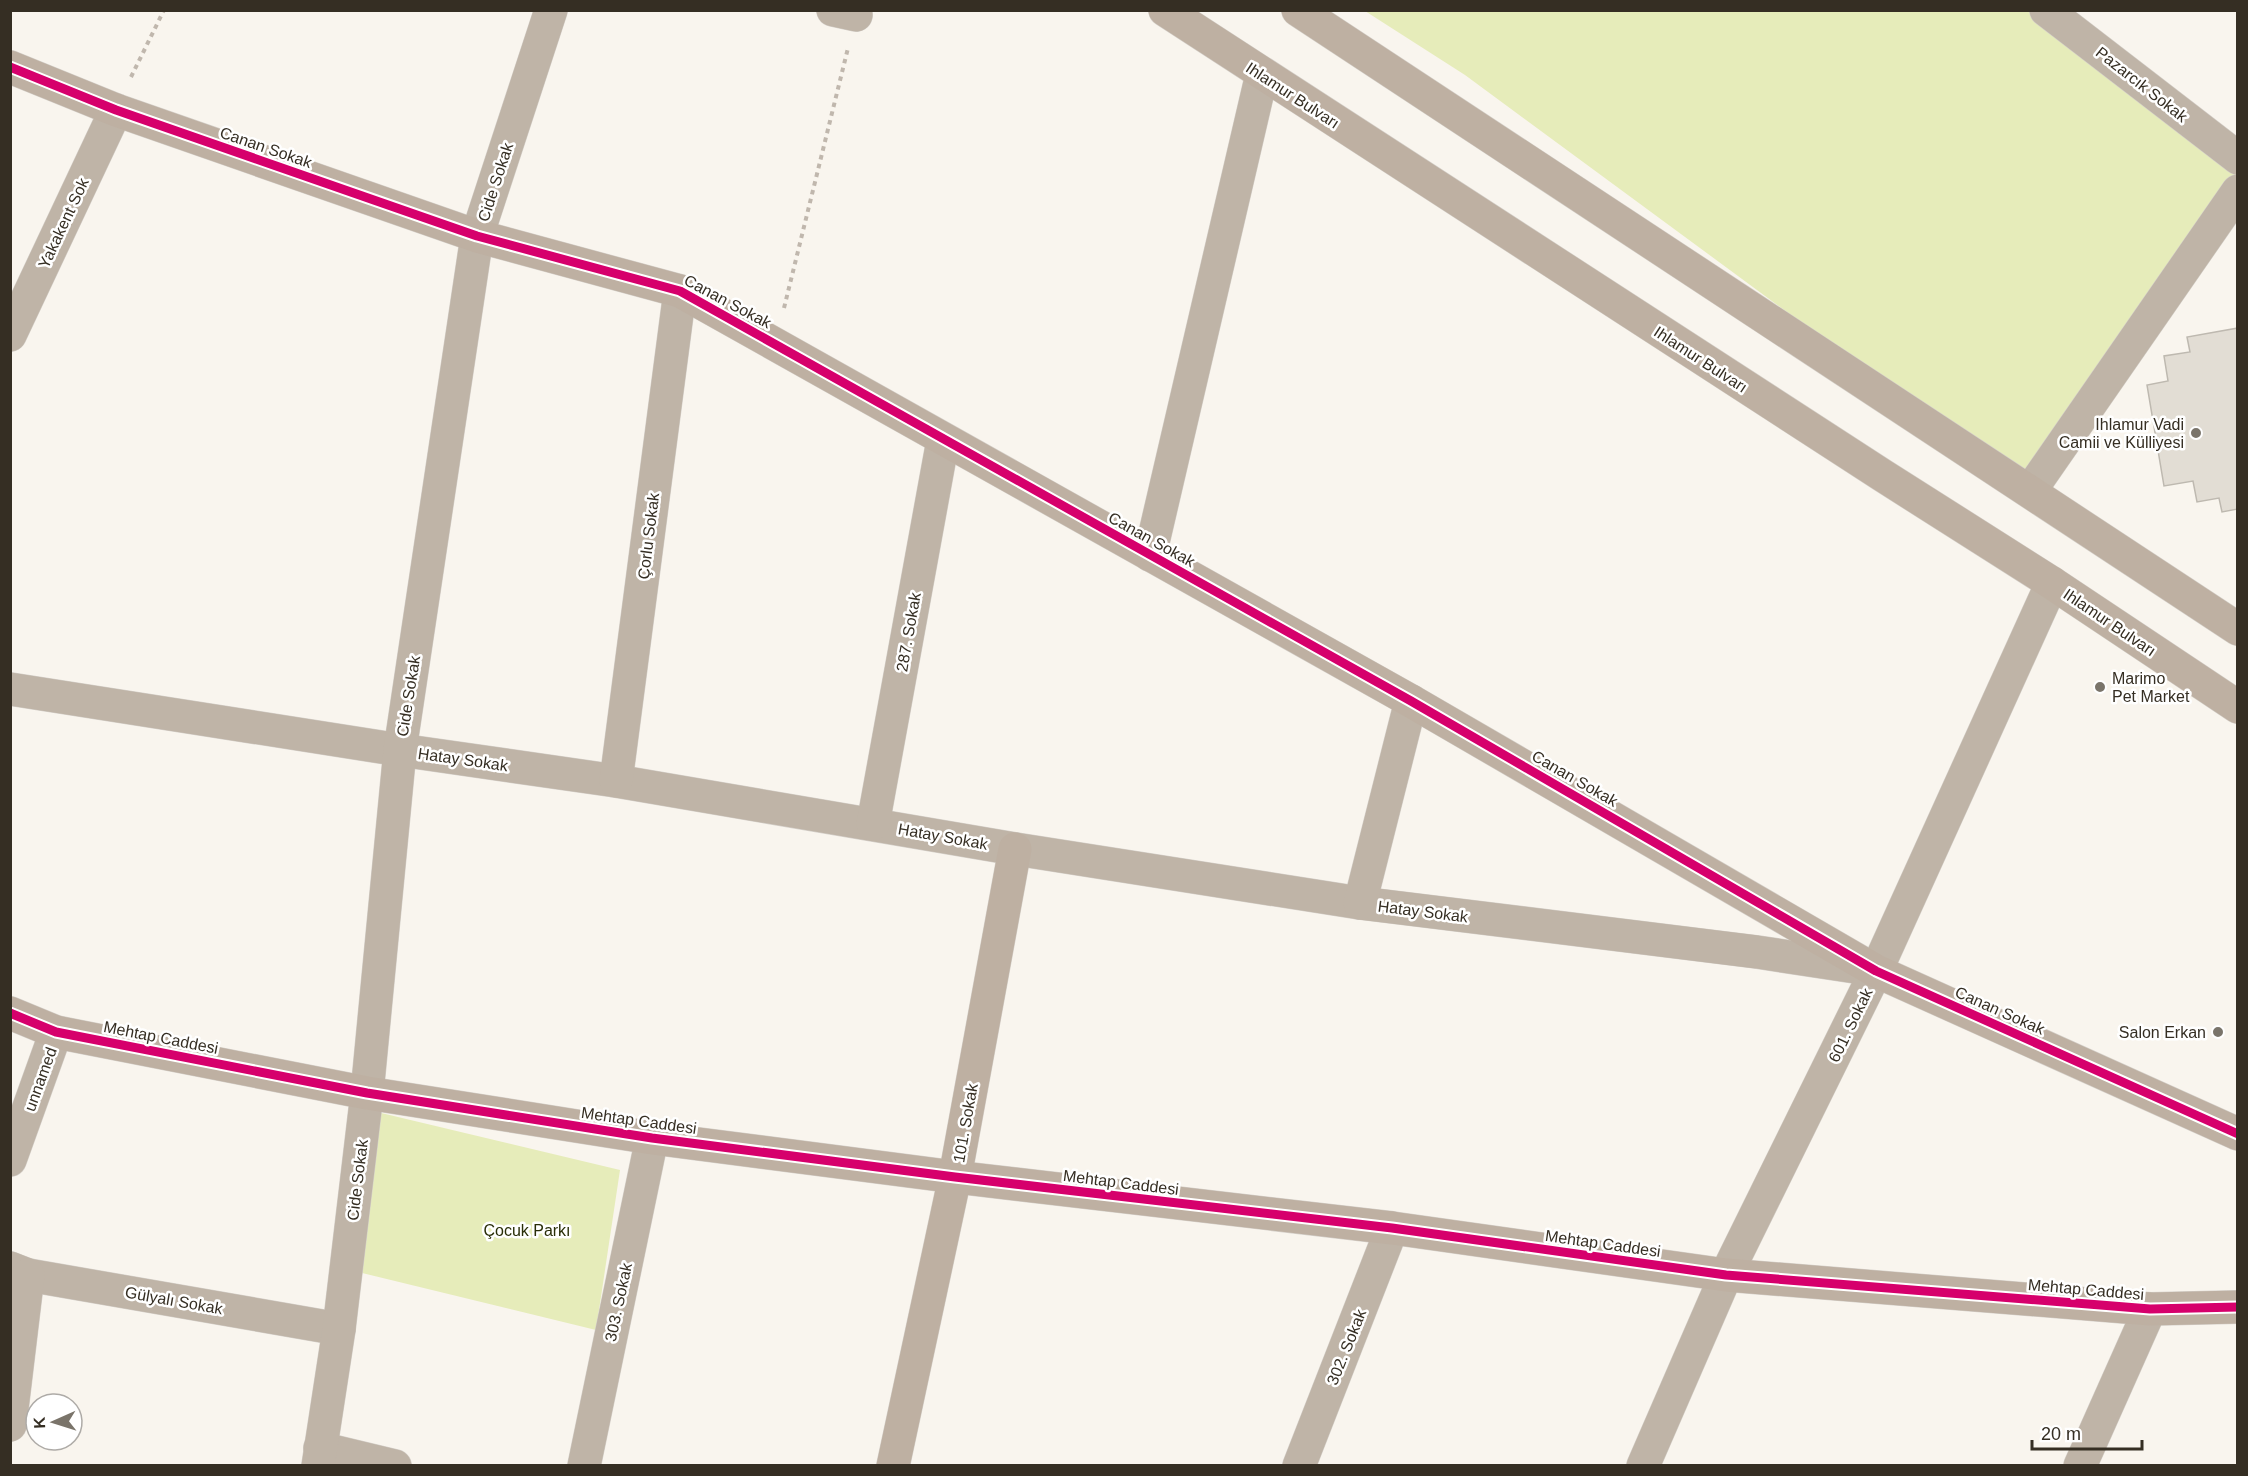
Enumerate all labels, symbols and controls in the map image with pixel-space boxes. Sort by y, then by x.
street label: Pazarcık Sokak [2093,43,2192,126]
street label: Ihlamur Bulvarı [1243,59,1342,132]
street label: Canan Sokak [218,124,315,171]
street label: Cide Sokak [475,140,517,224]
street label: Yakakent Sok [35,175,92,271]
street label: Canan Sokak [681,271,775,332]
street label: Ihlamur Bulvarı [1651,323,1750,396]
place label: Ihlamur Vadi Camii ve Külliyesi [2059,416,2184,451]
marker: Ihlamur Vadi Camii ve Külliyesi [2189,426,2203,440]
street label: Çorlu Sokak [635,491,662,580]
street label: Canan Sokak [1106,509,1199,571]
street label: Ihlamur Bulvarı [2060,585,2159,660]
street label: 287. Sokak [893,590,924,673]
street label: Cide Sokak [394,653,423,738]
place label: Marimo Pet Market [2112,670,2190,705]
marker: Marimo Pet Market [2093,680,2107,694]
street label: Hatay Sokak [417,745,510,774]
street label: Canan Sokak [1529,747,1621,810]
street label: Hatay Sokak [897,820,990,853]
street label: Hatay Sokak [1377,898,1470,926]
street label: Canan Sokak [1952,983,2048,1038]
street label: 601. Sokak [1825,985,1876,1065]
street label: Mehtap Caddesi [102,1018,220,1057]
place label: Salon Erkan [2119,1024,2206,1041]
marker: Salon Erkan [2211,1025,2225,1039]
street label: unnamed [21,1045,60,1113]
street label: 101. Sokak [950,1081,981,1164]
street label: Mehtap Caddesi [580,1104,698,1137]
street label: Cide Sokak [344,1137,371,1222]
street label: Mehtap Caddesi [1062,1167,1180,1198]
park label: Çocuk Parkı [483,1222,571,1239]
street label: Mehtap Caddesi [1544,1227,1662,1260]
street label: 303. Sokak [602,1260,635,1343]
street label: Mehtap Caddesi [2027,1276,2145,1303]
street label: Gülyalı Sokak [124,1284,225,1318]
street label: 302. Sokak [1324,1306,1370,1387]
north arrow [24,1392,84,1452]
scale bar [2032,1413,2142,1451]
text: K [31,1416,48,1429]
text: 20 m [2041,1424,2081,1444]

